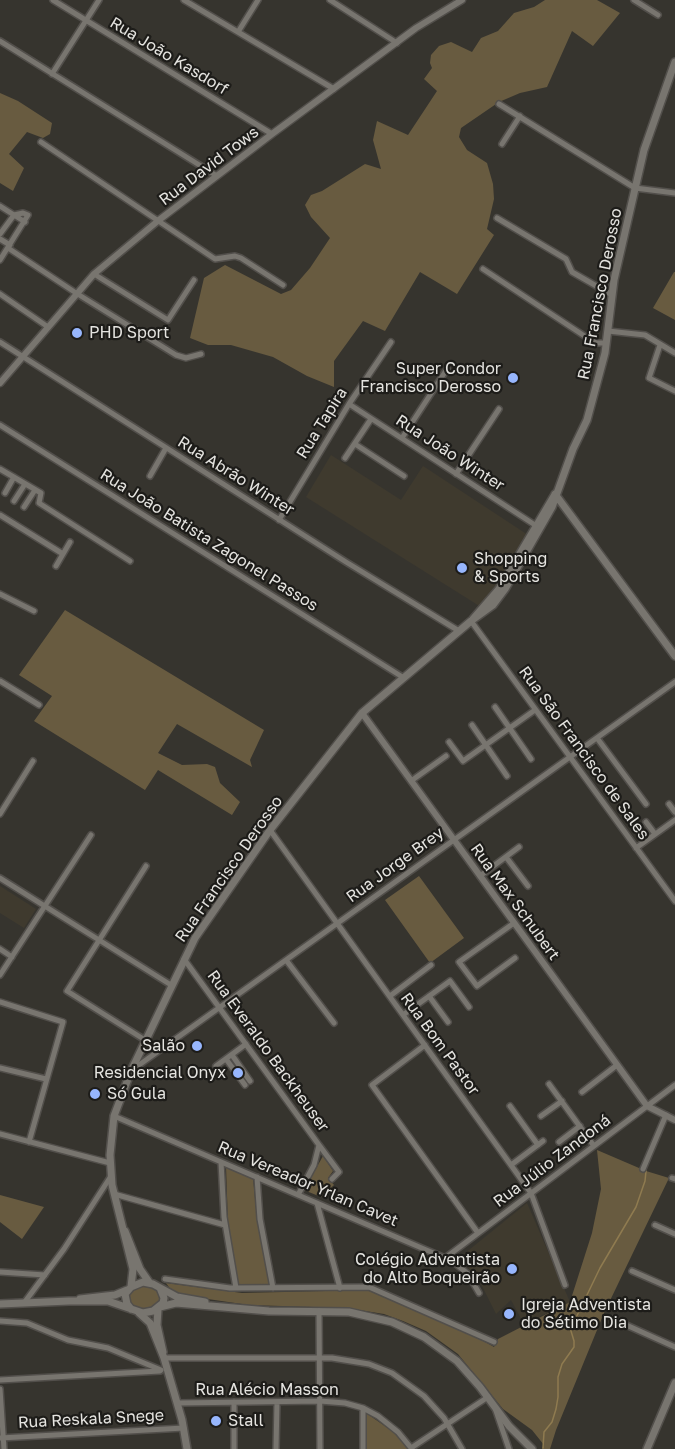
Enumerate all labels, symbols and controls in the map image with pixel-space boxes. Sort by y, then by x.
street label: Rua João Kasdorf [106,13,232,99]
street label: Rua David Tows [155,122,263,210]
street label: Rua Francisco Derosso [574,207,626,381]
place label: PHD Sport [89,323,169,343]
marker: PHD Sport [70,326,84,340]
place label: Super Condor Francisco Derosso [360,359,501,397]
marker: Super Condor Francisco Derosso [506,371,520,385]
street label: Rua Tapira [293,384,351,462]
street label: Rua João Winter [392,411,508,495]
street label: Rua Abrão Winter [174,432,298,520]
street label: Rua João Batista Zagonel Passos [96,465,322,615]
place label: Shopping & Sports [474,549,547,587]
marker: Shopping & Sports [455,561,469,575]
street label: Rua São Francisco de Sales [515,663,653,843]
street label: Rua Francisco Derosso [171,792,287,946]
street label: Rua Jorge Brey [343,823,447,907]
street label: Rua Max Schubert [466,840,564,964]
street label: Rua Everaldo Backheuser [203,967,333,1135]
street label: Rua Bom Pastor [396,989,484,1099]
place label: Salão [142,1036,185,1056]
marker: Salão [190,1039,204,1053]
place label: Residencial Onyx [94,1063,226,1083]
marker: Residencial Onyx [231,1066,245,1080]
place label: Só Gula [107,1084,166,1104]
marker: Só Gula [88,1087,102,1101]
street label: Rua Júlio Zandoná [490,1111,614,1211]
street label: Rua Vereador Yrlan Cavet [215,1137,401,1231]
place label: Colégio Adventista do Alto Boqueirão [355,1250,500,1288]
marker: Colégio Adventista do Alto Boqueirão [505,1262,519,1276]
place label: Igreja Adventista do Sétimo Dia [521,1295,651,1333]
marker: Igreja Adventista do Sétimo Dia [502,1307,516,1321]
street label: Rua Alécio Masson [195,1380,339,1400]
street label: Rua Reskala Snege [17,1406,165,1432]
place label: Stall [228,1411,264,1431]
marker: Stall [209,1414,223,1428]

